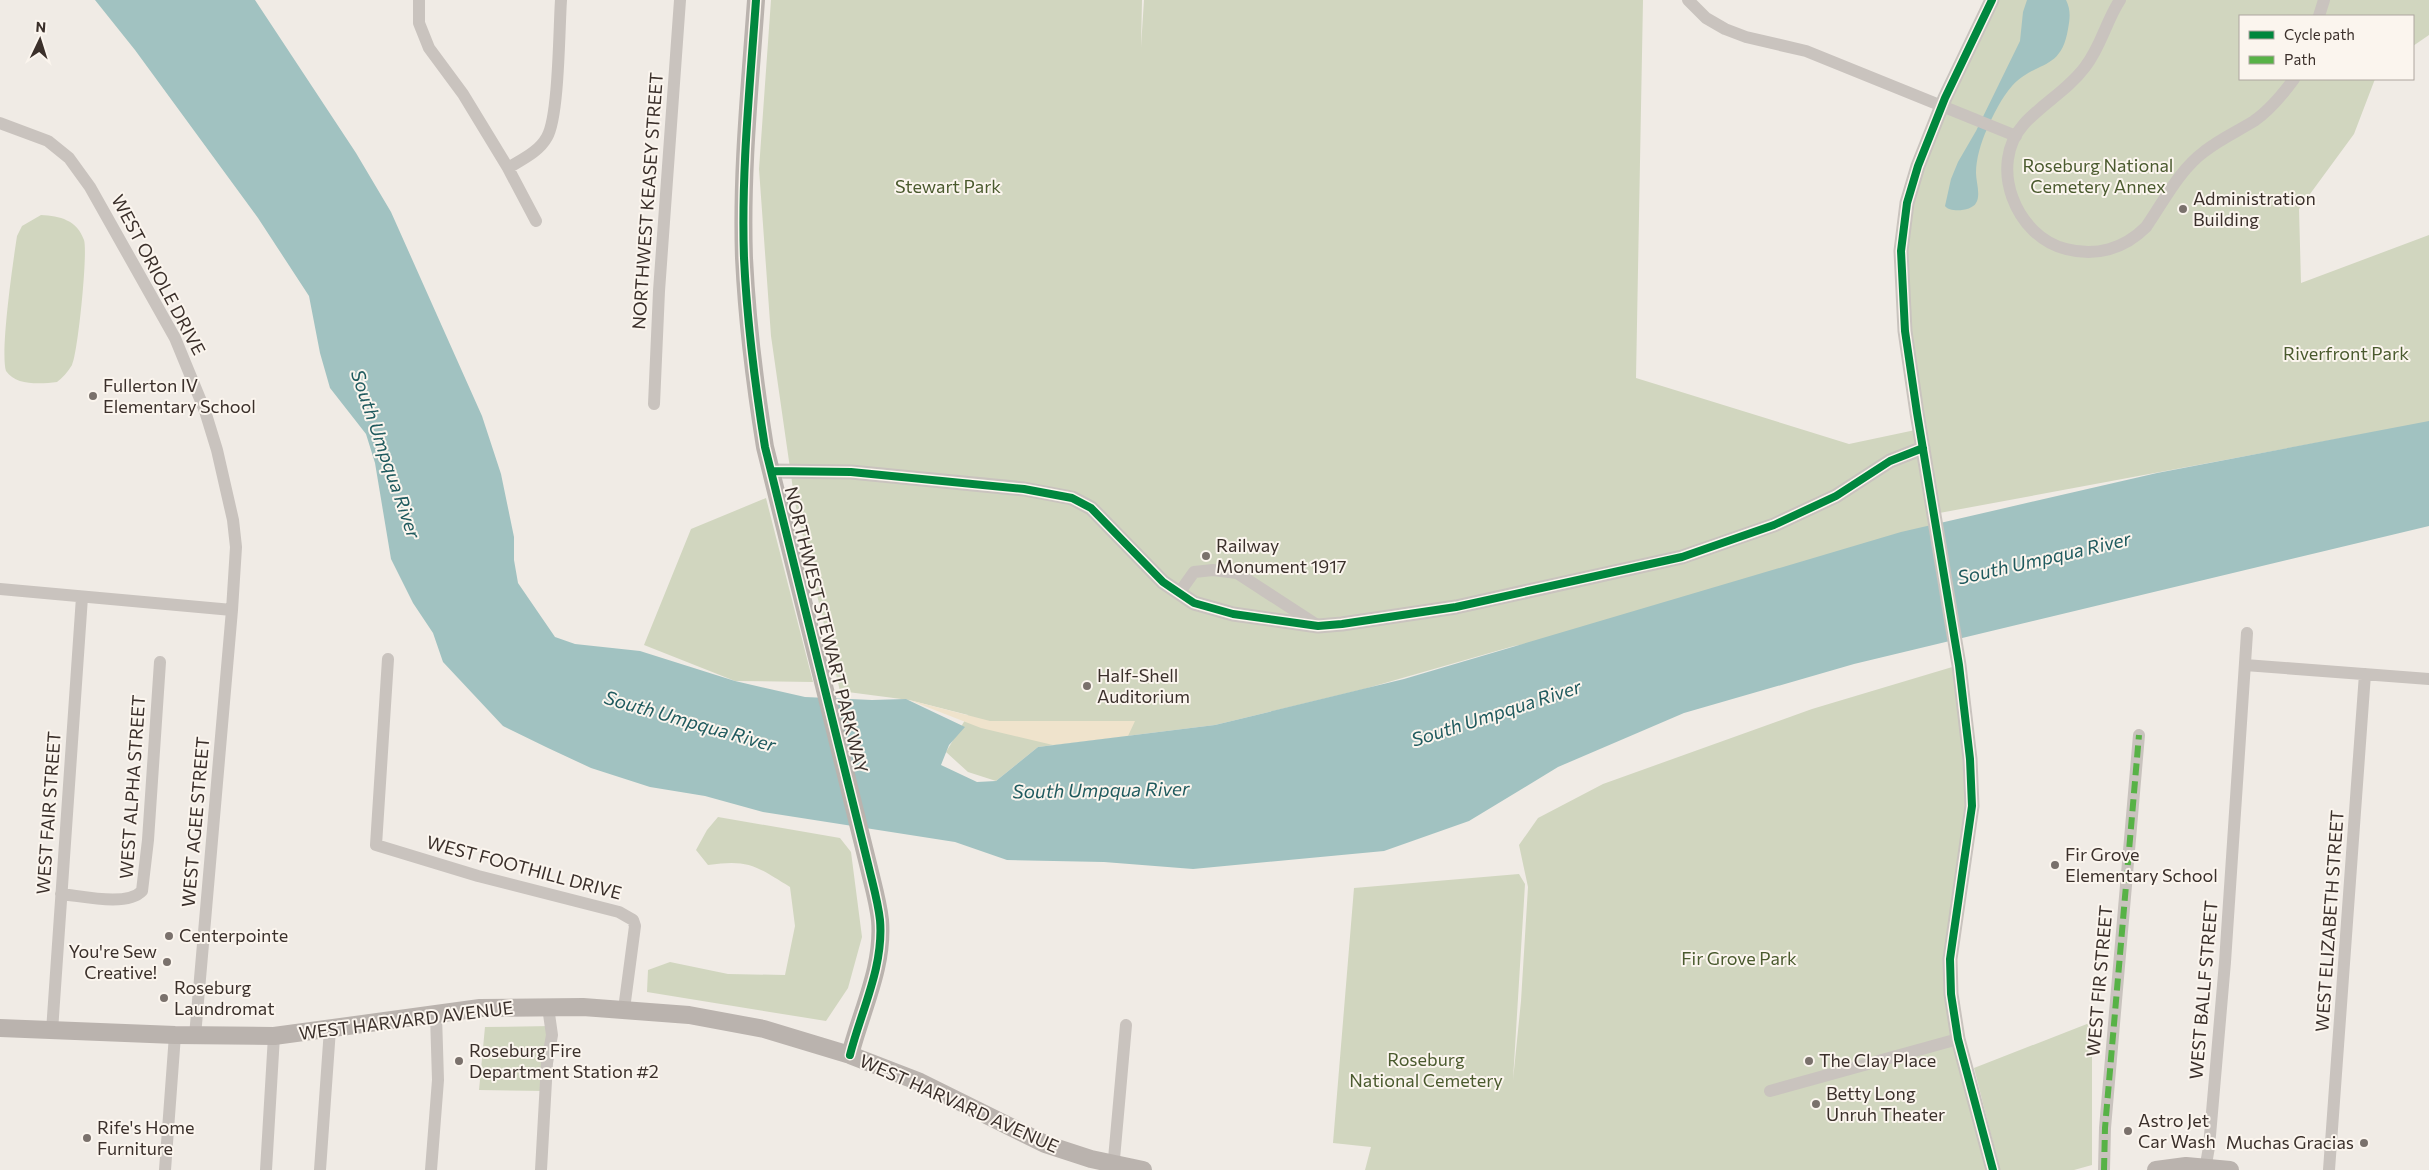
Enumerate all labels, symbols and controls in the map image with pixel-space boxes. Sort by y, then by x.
north arrow [15,15,65,65]
legend [2239,15,2414,80]
text: N [35,18,47,35]
text: Cycle path [2284,25,2355,43]
text: Path [2284,50,2316,68]
street label: NORTHWEST KEASEY STREET [627,72,667,330]
park label: Roseburg National Cemetery Annex [2023,154,2173,197]
park label: Stewart Park [895,175,1001,197]
place label: Administration Building [2193,187,2316,230]
street label: WEST ORIOLE DRIVE [107,190,211,359]
marker: Administration Building [2177,203,2189,215]
park label: Riverfront Park [2283,342,2409,364]
water label: South Umpqua River [347,366,427,543]
place label: Fullerton IV Elementary School [103,374,256,417]
marker: Fullerton IV Elementary School [87,390,99,402]
street label: NORTHWEST STEWART PARKWAY [781,484,873,776]
water label: South Umpqua River [1955,526,2134,589]
place label: Railway Monument 1917 [1216,534,1346,577]
marker: Railway Monument 1917 [1200,550,1212,562]
place label: Half-Shell Auditorium [1097,664,1190,707]
water label: South Umpqua River [1408,674,1585,751]
marker: Half-Shell Auditorium [1081,680,1093,692]
water label: South Umpqua River [602,685,780,756]
street label: WEST ALPHA STREET [115,694,149,880]
street label: WEST FAIR STREET [31,730,65,895]
street label: WEST AGEE STREET [177,736,213,908]
water label: South Umpqua River [1012,776,1191,803]
street label: WEST ELIZABETH STREET [2310,809,2348,1033]
street label: WEST FOOTHILL DRIVE [424,830,624,904]
place label: Fir Grove Elementary School [2065,843,2218,886]
marker: Fir Grove Elementary School [2049,859,2061,871]
street label: WEST BALLF STREET [2184,900,2222,1080]
street label: WEST FIR STREET [2081,904,2117,1058]
place label: Centerpointe [179,924,288,946]
marker: Centerpointe [163,930,175,942]
place label: You're Sew Creative! [68,940,157,983]
park label: Fir Grove Park [1681,947,1797,969]
marker: You're Sew Creative! [161,956,173,968]
place label: Roseburg Laundromat [174,976,275,1019]
marker: Roseburg Laundromat [158,992,170,1004]
street label: WEST HARVARD AVENUE [297,996,514,1044]
place label: Roseburg Fire Department Station #2 [469,1039,659,1082]
park label: Roseburg National Cemetery [1349,1048,1503,1091]
street label: WEST HARVARD AVENUE [856,1049,1062,1157]
place label: The Clay Place [1819,1049,1936,1071]
marker: Roseburg Fire Department Station #2 [453,1055,465,1067]
marker: The Clay Place [1803,1055,1815,1067]
place label: Betty Long Unruh Theater [1826,1082,1945,1125]
marker: Betty Long Unruh Theater [1810,1098,1822,1110]
place label: Astro Jet Car Wash [2138,1109,2216,1152]
place label: Rife's Home Furniture [97,1116,195,1159]
marker: Astro Jet Car Wash [2122,1125,2134,1137]
place label: Muchas Gracias [2226,1131,2354,1153]
marker: Rife's Home Furniture [81,1132,93,1144]
marker: Muchas Gracias [2358,1137,2370,1149]

